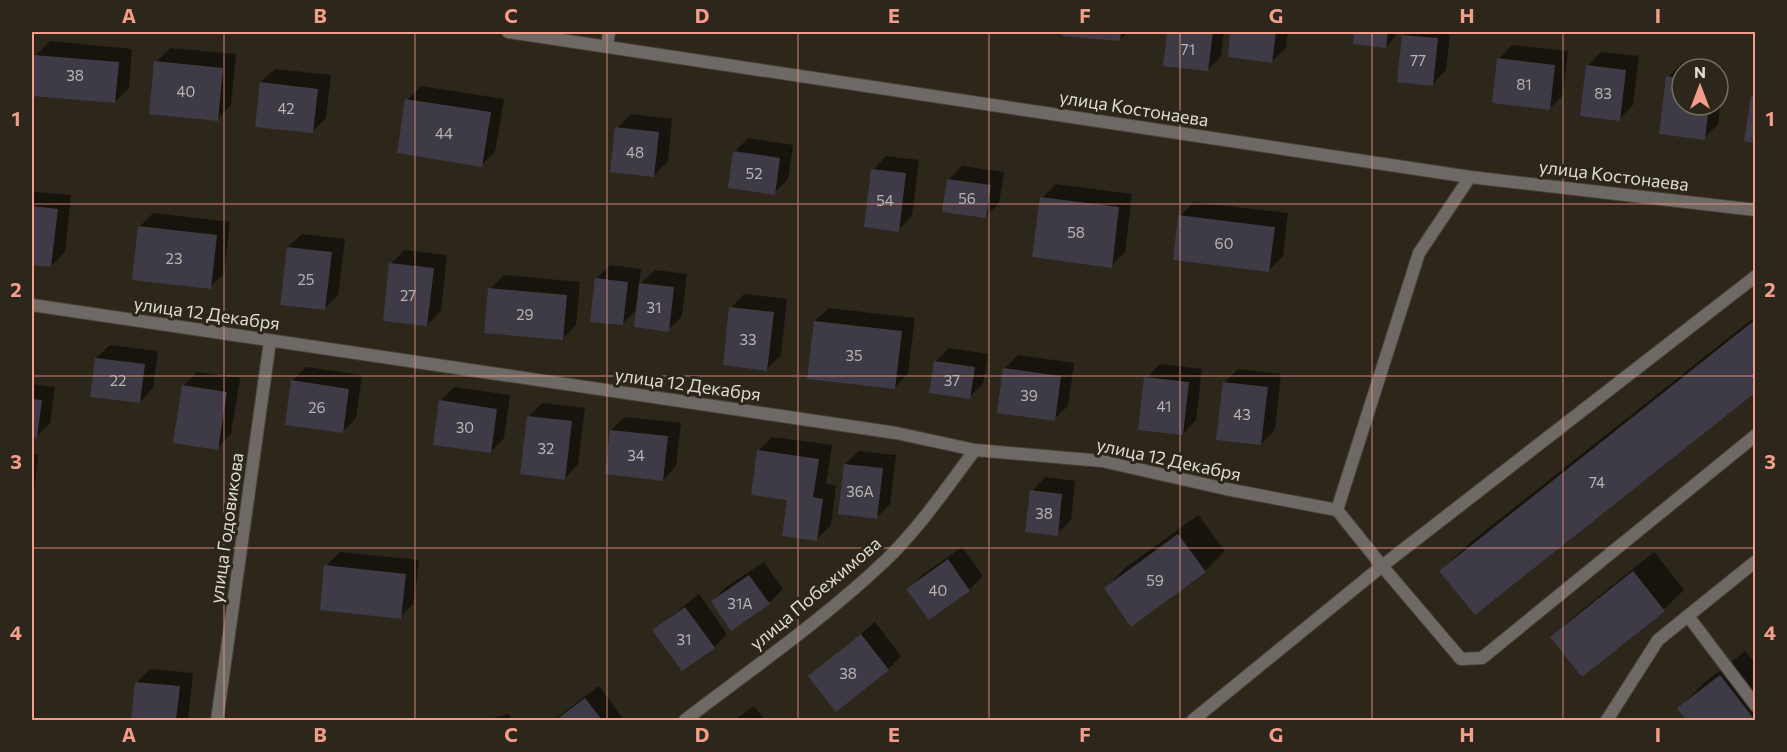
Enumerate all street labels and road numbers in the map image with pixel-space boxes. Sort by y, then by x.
street label: улица Костонаева [1058,85,1210,131]
street label: улица Костонаева [1538,155,1690,195]
street label: улица 12 Декабря [133,292,281,334]
street label: улица 12 Декабря [614,363,762,405]
street label: улица 12 Декабря [1095,433,1243,485]
street label: улица Годовикова [205,451,247,605]
street label: улица Побежимова [745,532,885,654]

